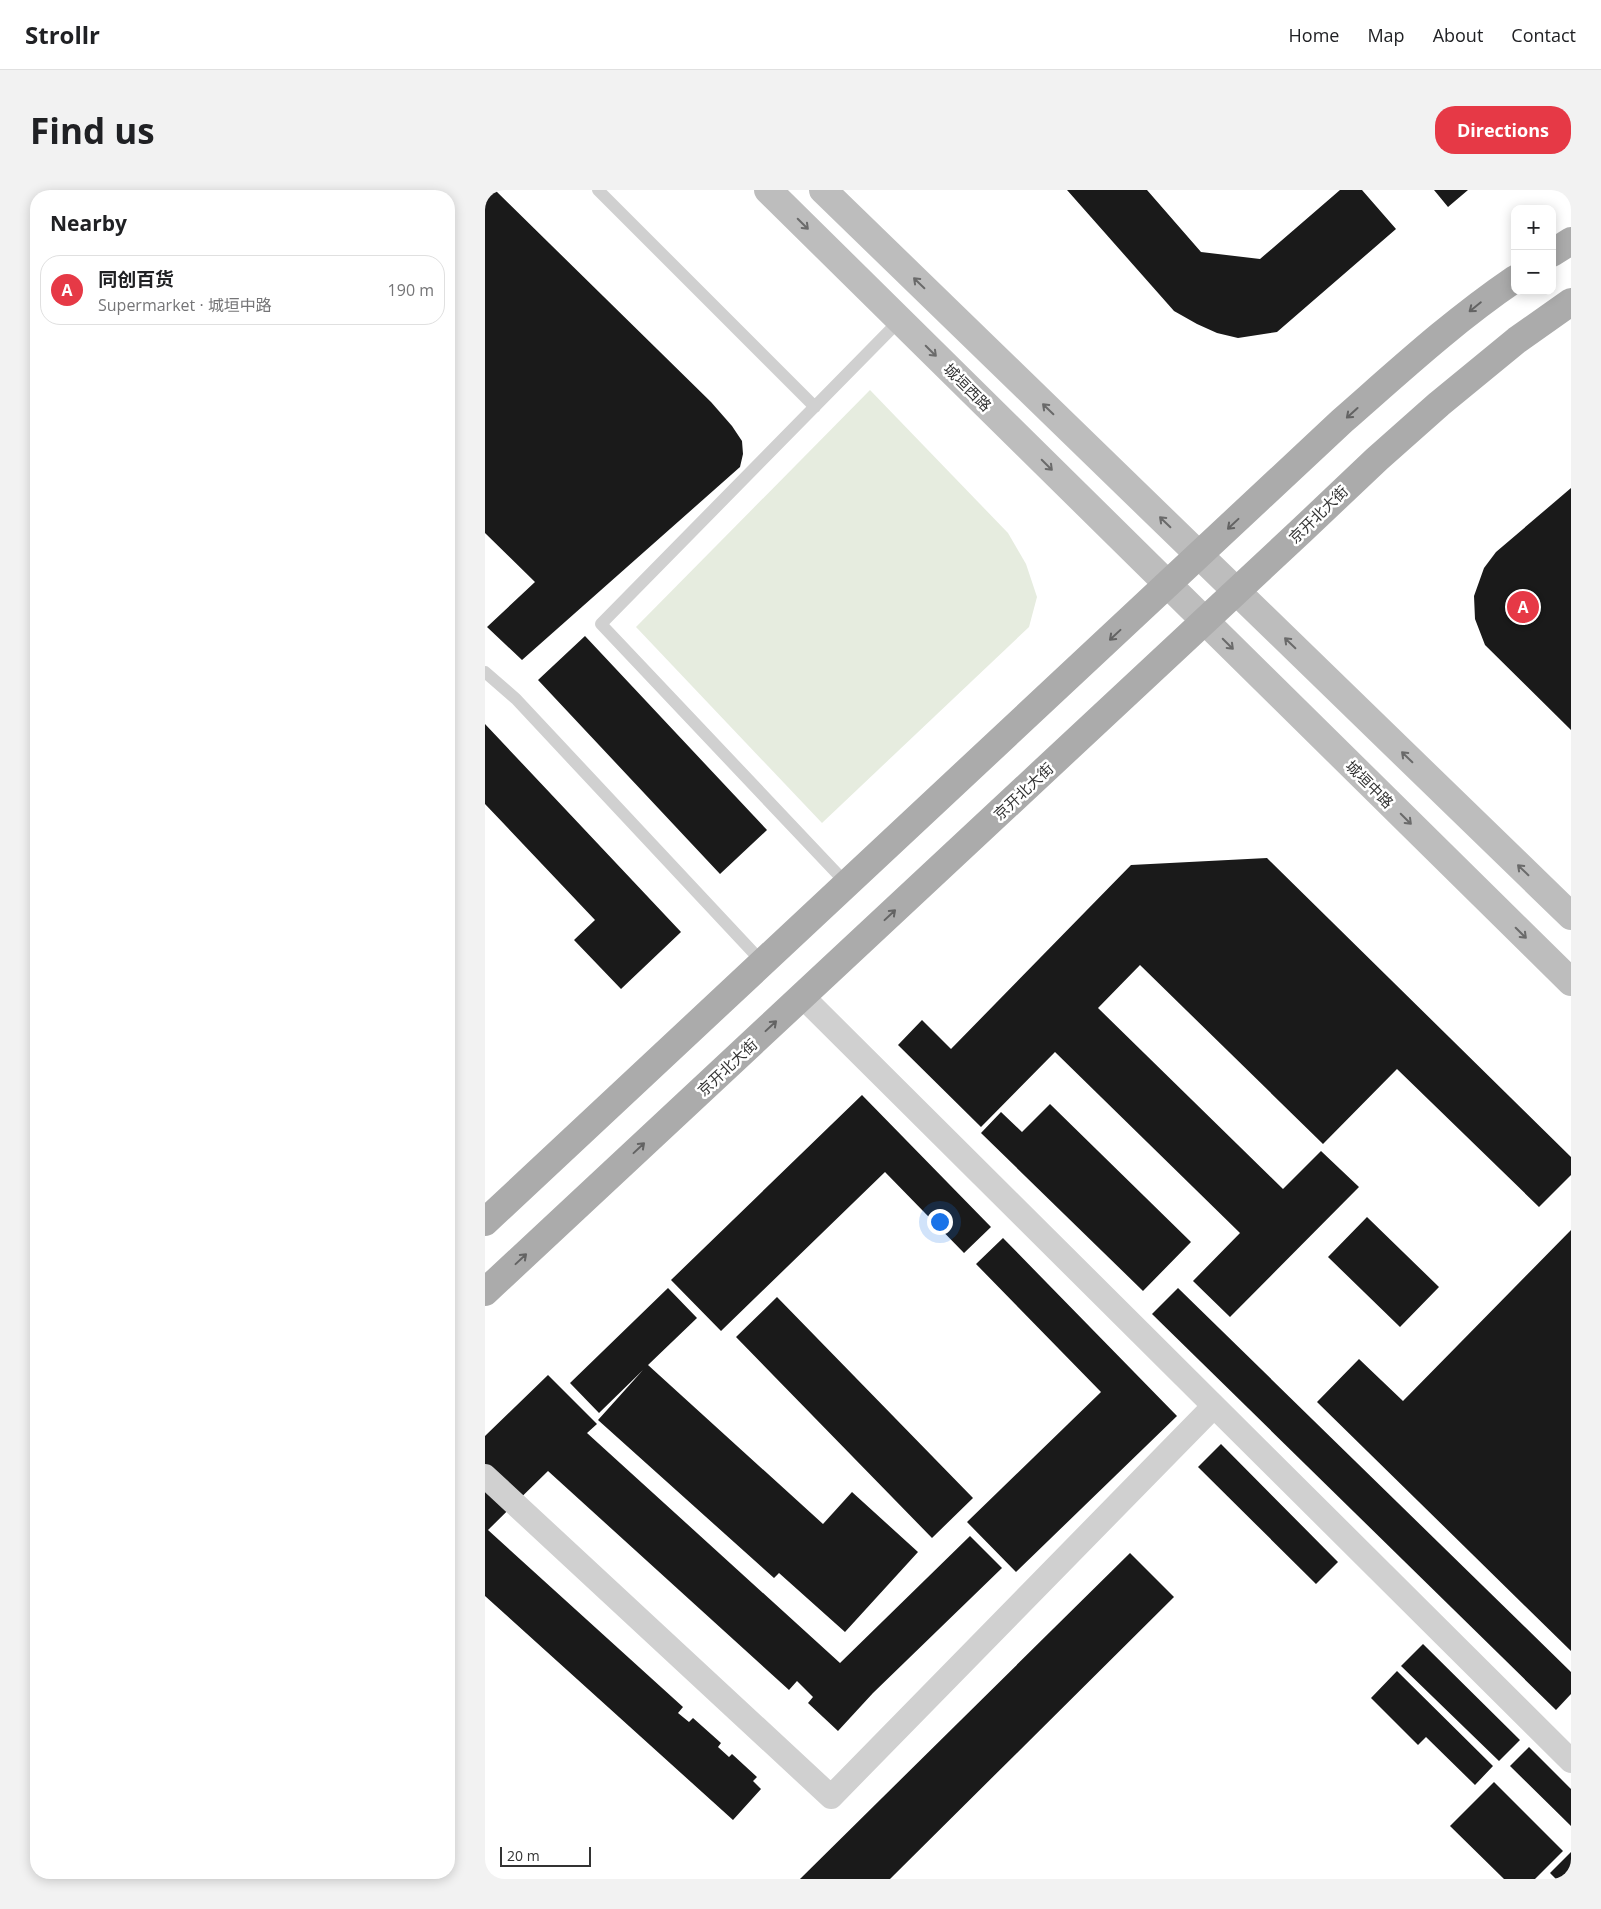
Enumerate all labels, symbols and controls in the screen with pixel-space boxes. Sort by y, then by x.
text: Strollr [25,18,100,51]
text: Home [1289,23,1339,47]
text: Map [1367,23,1405,47]
text: About [1433,23,1483,47]
text: Contact [1511,23,1576,47]
button: Directions [1435,106,1571,154]
text: Find us [30,107,155,154]
map controls [1511,205,1556,295]
button: + [1511,205,1556,250]
text: Nearby [50,209,127,237]
one-way arrow [797,218,809,230]
button: − [1511,250,1556,295]
text: 同创百货 [98,266,174,292]
one-way arrow [912,277,925,289]
text: A [61,279,73,301]
text: 190 m [388,279,434,301]
text: Supermarket · 城垣中路 [98,294,272,316]
one-way arrow [1469,302,1482,313]
one-way arrow [925,345,937,357]
street label: 城垣西路 [940,359,996,415]
one-way arrow [1042,402,1054,415]
one-way arrow [1345,407,1358,418]
one-way arrow [1040,459,1053,471]
street label: 京开北大街 [1284,481,1352,547]
one-way arrow [1158,516,1171,528]
one-way arrow [1227,518,1240,530]
pin: A [1507,588,1539,626]
one-way arrow [1108,629,1121,641]
one-way arrow [1284,637,1296,650]
one-way arrow [1222,638,1234,650]
one-way arrow [1401,750,1413,763]
street label: 城垣中路 [1342,756,1398,812]
street label: 京开北大街 [989,758,1057,824]
one-way arrow [1399,813,1412,825]
one-way arrow [1517,864,1530,876]
one-way arrow [884,909,896,921]
one-way arrow [1515,927,1527,939]
one-way arrow [765,1020,778,1032]
street label: 京开北大街 [693,1034,761,1100]
one-way arrow [633,1142,646,1154]
your location [927,1209,953,1235]
one-way arrow [514,1253,527,1265]
scale bar [500,1844,591,1867]
text: 20 m [507,1846,540,1865]

